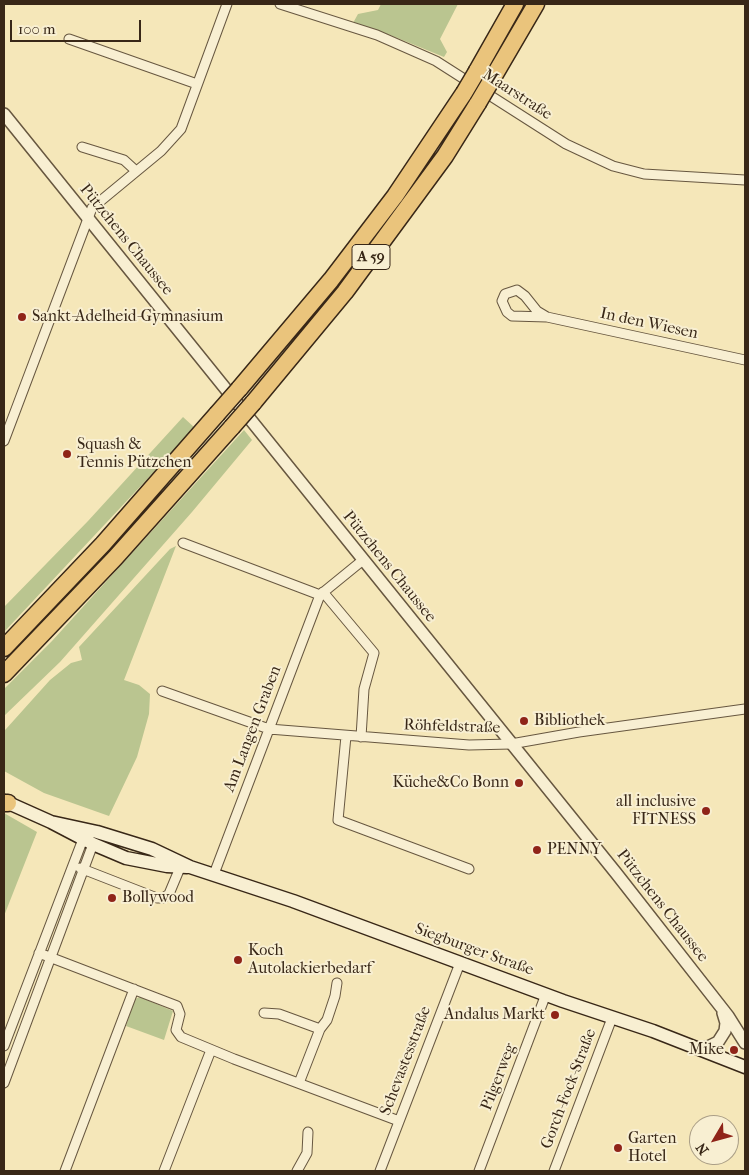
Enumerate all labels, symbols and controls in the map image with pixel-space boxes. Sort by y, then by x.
scale bar [12,10,144,42]
text: 100 m [18,20,56,38]
street label: Maarstraße [479,66,555,124]
street label: Pützchens Chaussee [75,180,177,300]
road number: A 59 [352,244,390,270]
street label: In den Wiesen [598,304,700,344]
place label: Sankt-Adelheid-Gymnasium [32,307,223,327]
marker: Sankt-Adelheid-Gymnasium [16,311,28,323]
place label: Squash & Tennis Pützchen [77,435,192,473]
marker: Squash & Tennis Pützchen [61,448,73,460]
street label: Pützchens Chaussee [338,507,440,627]
street label: Am Langen Graben [220,663,286,795]
place label: Bibliothek [534,711,605,731]
marker: Bibliothek [518,715,530,727]
street label: Röhfeldstraße [403,716,501,738]
place label: Küche&Co Bonn [392,773,509,793]
marker: Küche&Co Bonn [513,777,525,789]
place label: all inclusive FITNESS [616,792,696,830]
marker: all inclusive FITNESS [700,805,712,817]
place label: PENNY [547,840,602,860]
marker: PENNY [531,844,543,856]
street label: Pützchens Chaussee [612,846,712,966]
place label: Bollywood [122,888,194,908]
marker: Bollywood [106,892,118,904]
street label: Siegburger Straße [412,920,536,980]
place label: Koch Autolackierbedarf [248,941,372,979]
marker: Koch Autolackierbedarf [232,954,244,966]
street label: Schevastesstraße [376,1004,436,1118]
place label: Andalus Markt [444,1005,545,1025]
marker: Andalus Markt [549,1009,561,1021]
street label: Gorch-Fock-Straße [537,1026,601,1152]
place label: Mike [689,1040,724,1060]
street label: Pilgerweg [477,1041,521,1113]
marker: Mike [728,1044,740,1056]
north arrow [689,1115,739,1165]
place label: Garten Hotel [628,1129,677,1167]
text: N [692,1139,712,1158]
marker: Garten Hotel [612,1142,624,1154]

